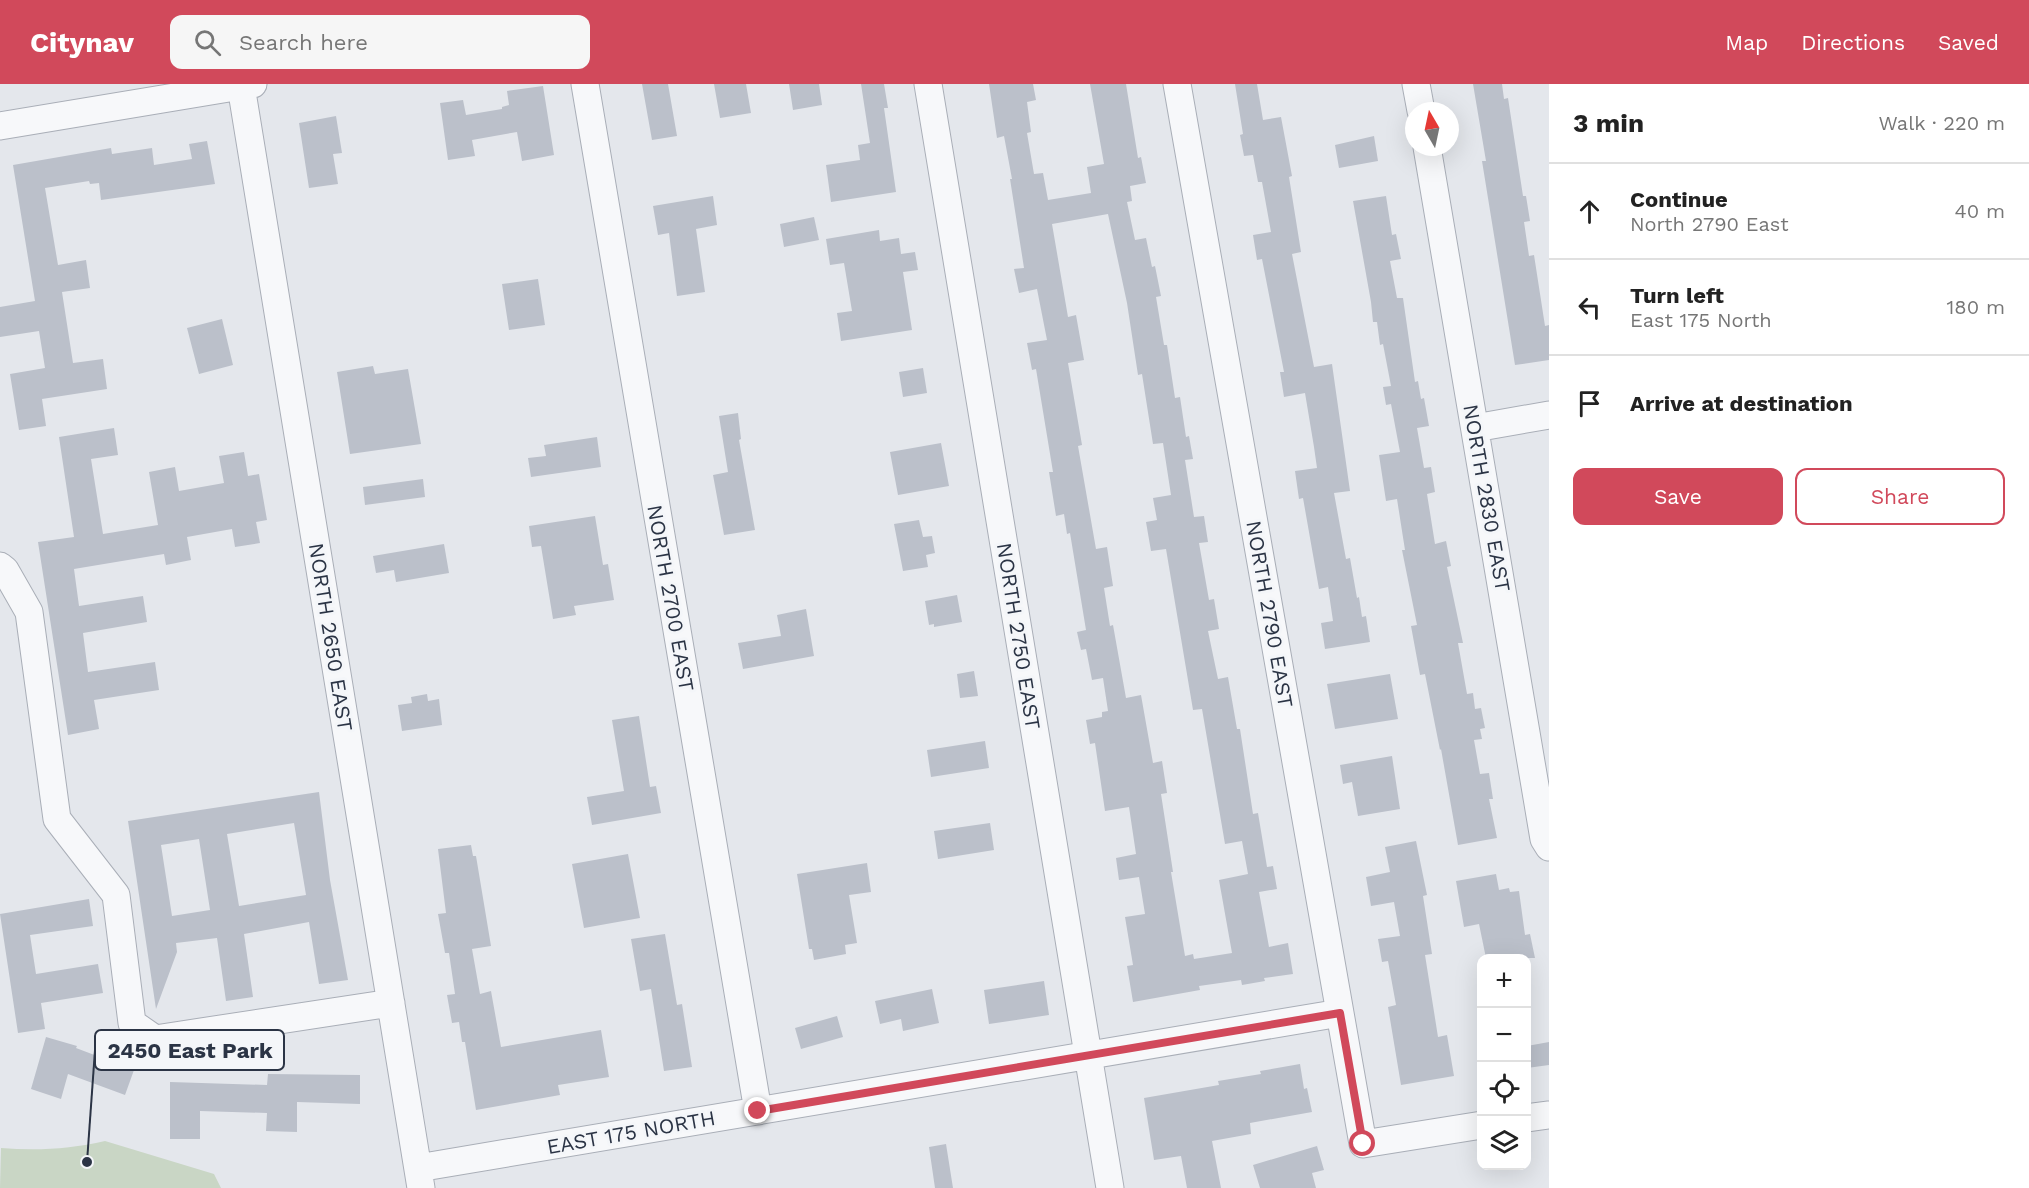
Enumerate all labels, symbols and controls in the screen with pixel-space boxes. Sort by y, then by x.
search box [170,15,590,69]
text: Citynav [30,26,134,59]
icon: search [191,26,224,59]
text: Search here [239,30,368,55]
text: Map [1725,30,1768,55]
text: Directions [1801,30,1905,55]
text: Saved [1938,30,1999,55]
north arrow [1405,102,1459,156]
text: 3 min [1573,108,1644,138]
text: Walk · 220 m [1878,111,2005,135]
text: Continue [1630,187,1728,212]
icon: ahead [1573,195,1606,228]
text: 40 m [1954,199,2005,223]
text: North 2790 East [1630,212,1789,236]
text: Turn left [1630,283,1724,308]
icon: left [1573,291,1606,324]
text: 180 m [1947,295,2005,319]
text: East 175 North [1630,308,1772,332]
icon: arrive [1573,387,1606,420]
text: Arrive at destination [1630,391,1853,416]
street label: NORTH 2830 EAST [1458,402,1516,594]
button: Save [1573,468,1783,525]
button: Share [1795,468,2005,525]
street label: NORTH 2700 EAST [642,503,700,694]
street label: NORTH 2790 EAST [1241,519,1299,710]
street label: NORTH 2650 EAST [304,541,358,733]
street label: NORTH 2750 EAST [992,541,1046,731]
map controls [1477,954,1531,1170]
button: + [1477,954,1531,1008]
button: − [1477,1008,1531,1062]
callout: 2450 East Park [95,1030,284,1070]
text: 2450 East Park [107,1038,273,1063]
button: locate [1477,1062,1531,1116]
route end [744,1097,770,1123]
street label: EAST 175 NORTH [545,1105,717,1159]
button: layers [1477,1116,1531,1170]
route start [1349,1130,1375,1156]

